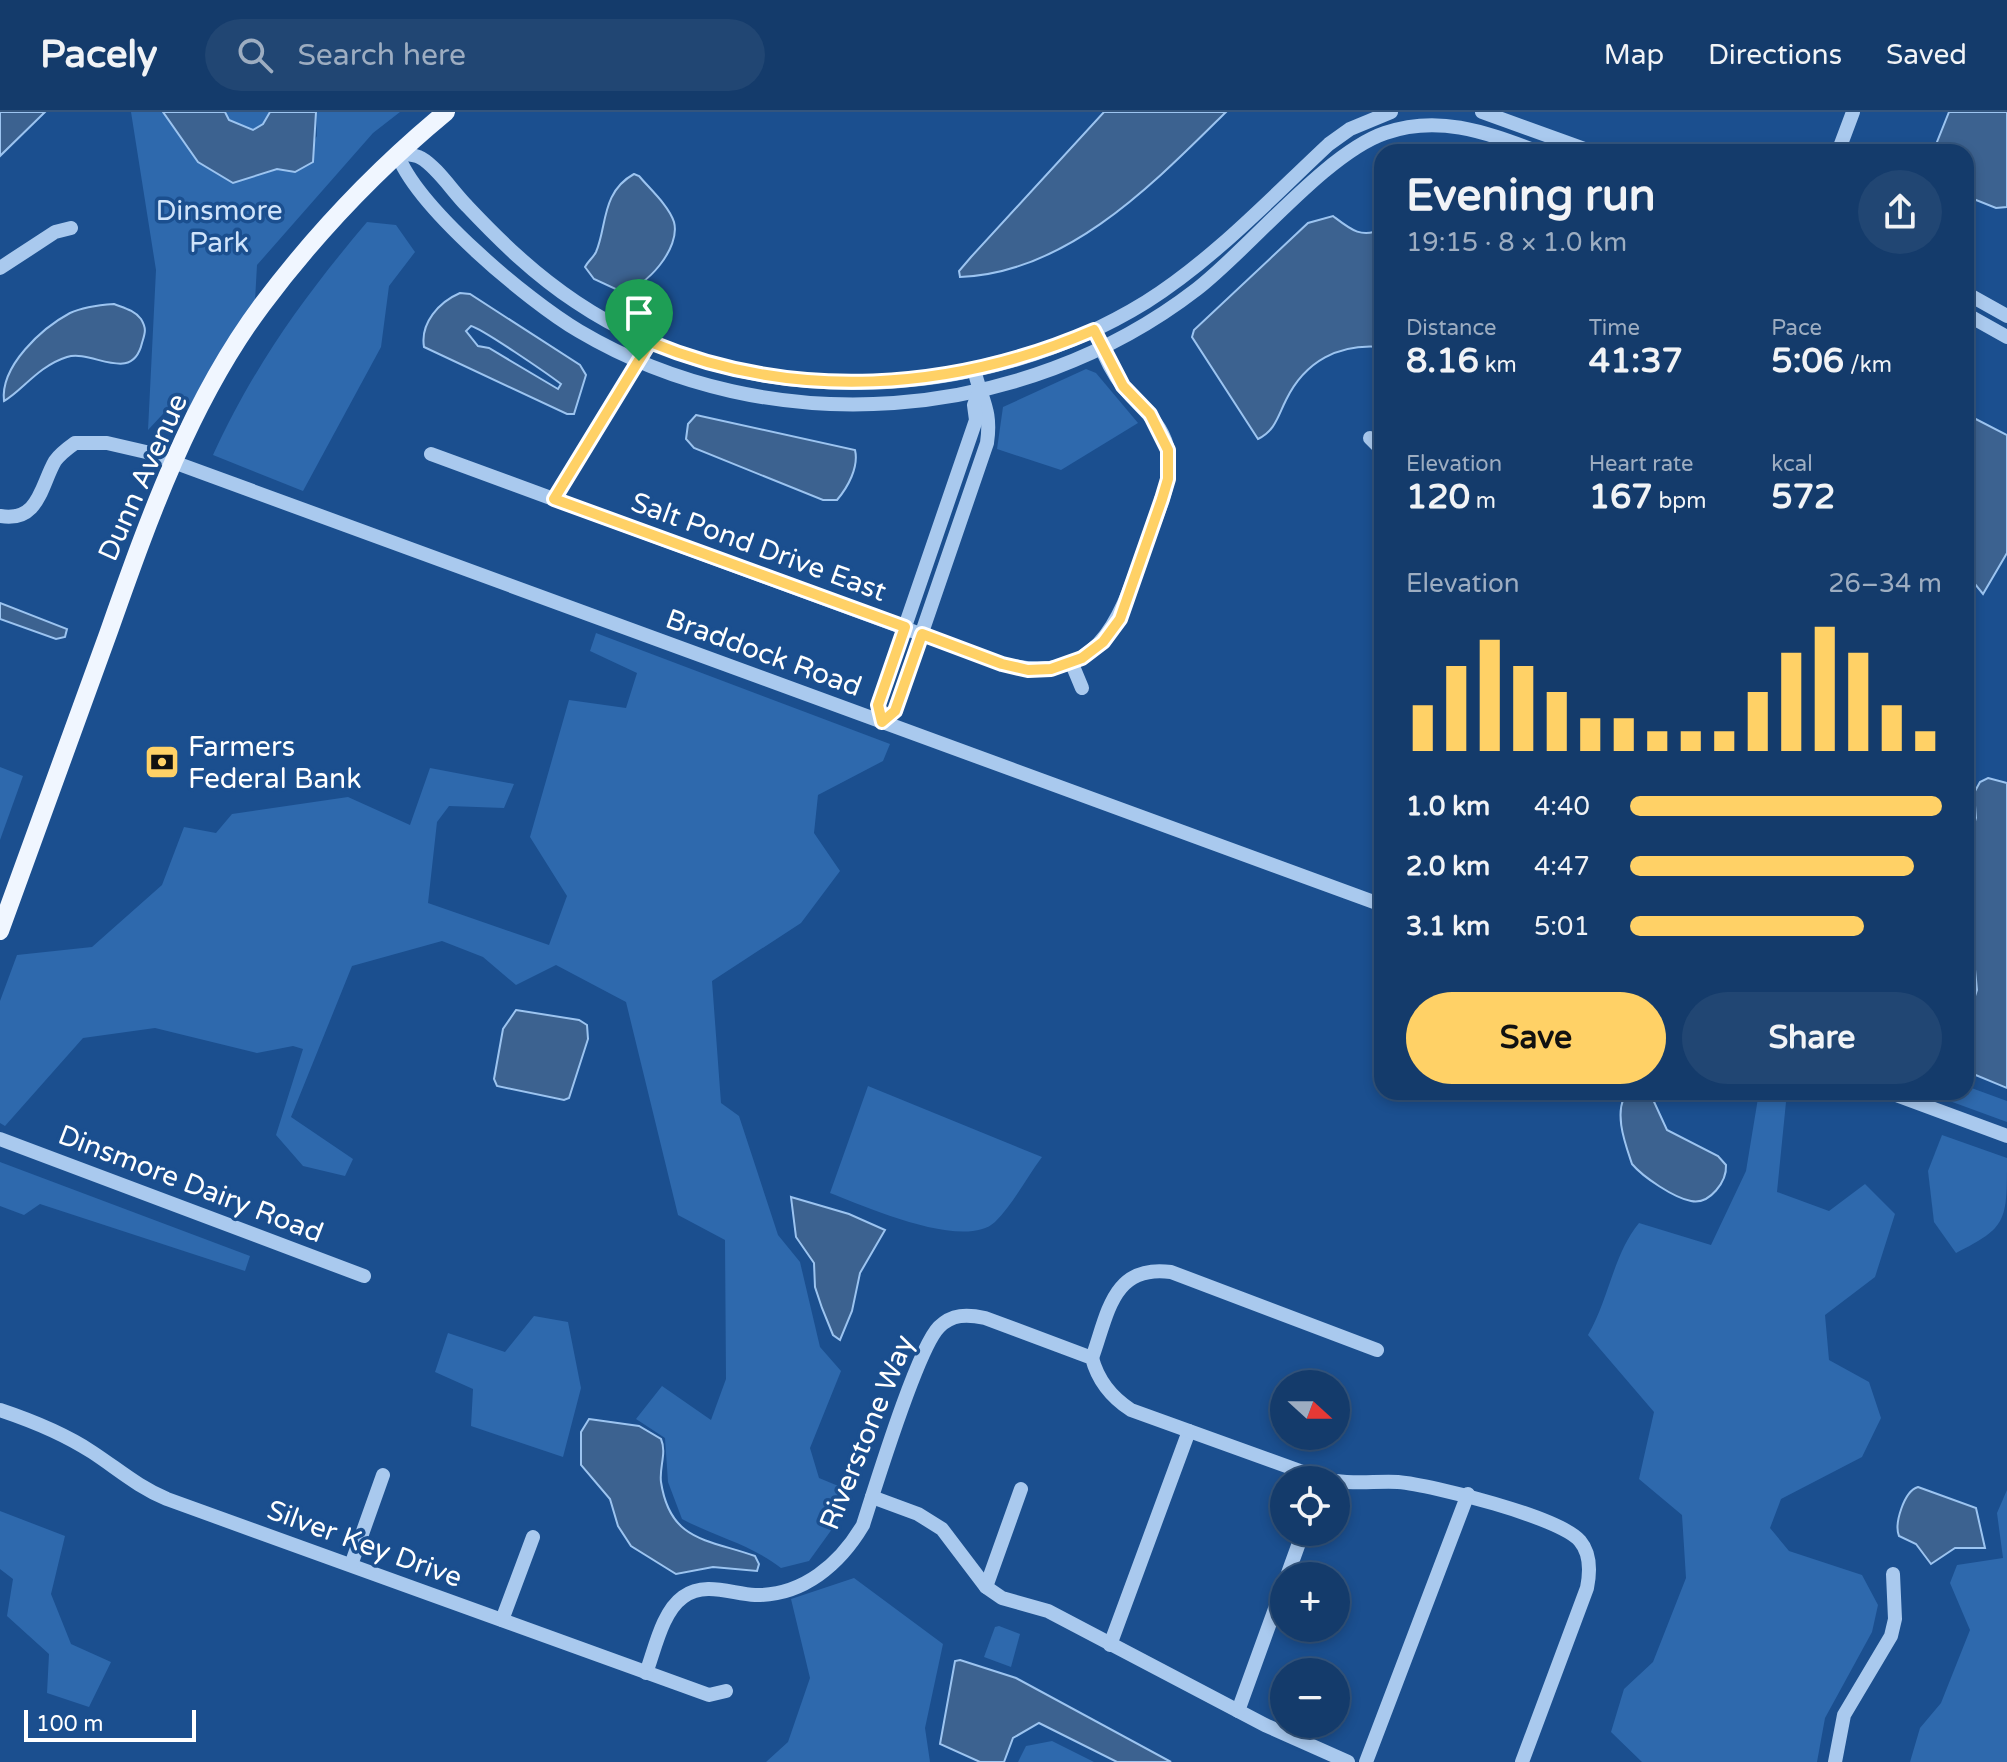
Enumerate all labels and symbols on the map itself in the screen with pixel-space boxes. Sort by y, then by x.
park label: Dinsmore Park [155,194,283,260]
pin [605,279,673,361]
street label: Dunn Avenue [91,389,195,566]
street label: Salt Pond Drive East [626,485,891,609]
street label: Braddock Road [661,602,866,704]
place label: Farmers Federal Bank [188,730,361,796]
bank icon: Farmers Federal Bank [143,743,181,781]
street label: Dinsmore Dairy Road [53,1118,328,1250]
street label: Riverstone Way [812,1330,921,1535]
north arrow [1270,1370,1350,1450]
street label: Silver Key Drive [262,1493,467,1595]
scale bar [24,1706,196,1742]

